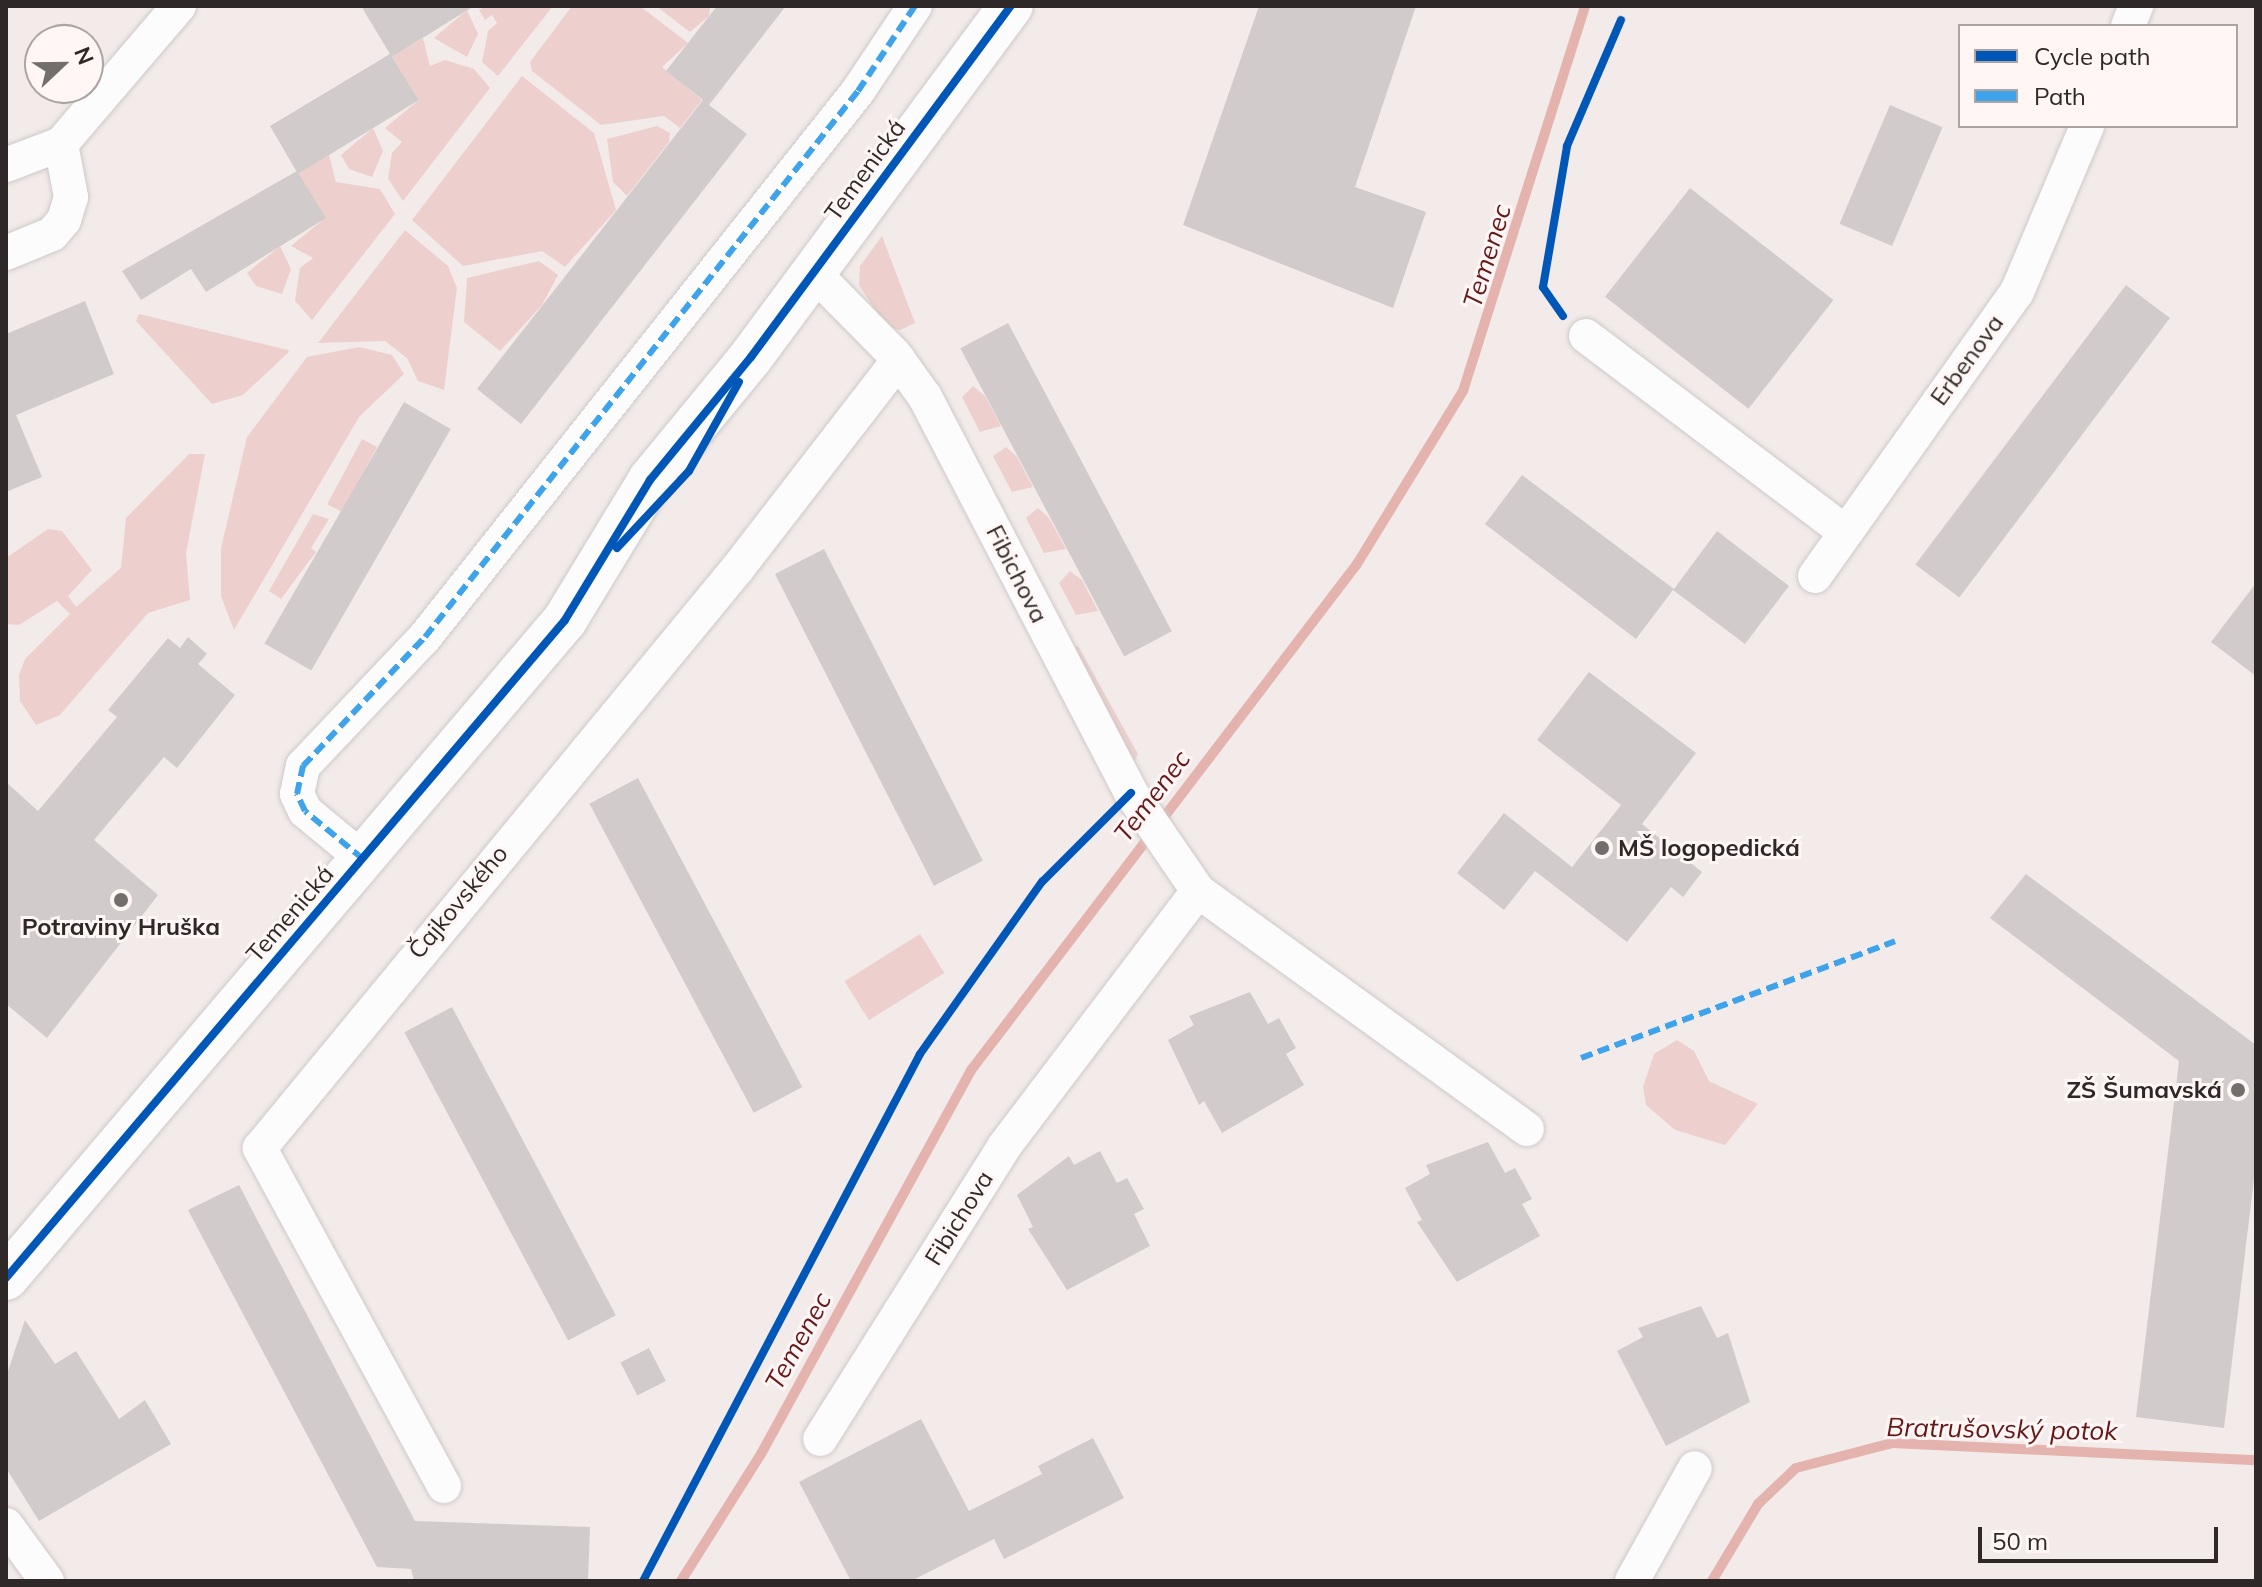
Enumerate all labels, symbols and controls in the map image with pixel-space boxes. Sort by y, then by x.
north arrow [24,24,104,104]
legend [1958,24,2238,128]
text: Cycle path [2034,41,2151,71]
text: N [68,43,100,69]
text: Path [2034,81,2086,111]
street label: Temenická [819,114,911,226]
water label: Temenec [1456,200,1518,312]
street label: Erbenova [1925,309,2009,411]
street label: Fibichova [980,520,1054,628]
water label: Temenec [1107,744,1197,848]
place label: MŠ logopedická [1618,834,1800,862]
marker: MŠ logopedická [1593,839,1611,857]
street label: Čajkovského [402,840,514,964]
street label: Temenická [240,860,340,968]
marker: Potraviny Hruška [112,891,130,909]
place label: Potraviny Hruška [22,913,220,941]
place label: ZŠ Šumavská [2066,1076,2222,1104]
marker: ZŠ Šumavská [2229,1081,2247,1099]
street label: Fibichova [919,1166,999,1270]
water label: Temenec [758,1287,838,1395]
water label: Bratrušovský potok [1886,1411,2118,1447]
scale bar [1982,1511,2222,1561]
text: 50 m [1992,1526,2048,1556]

